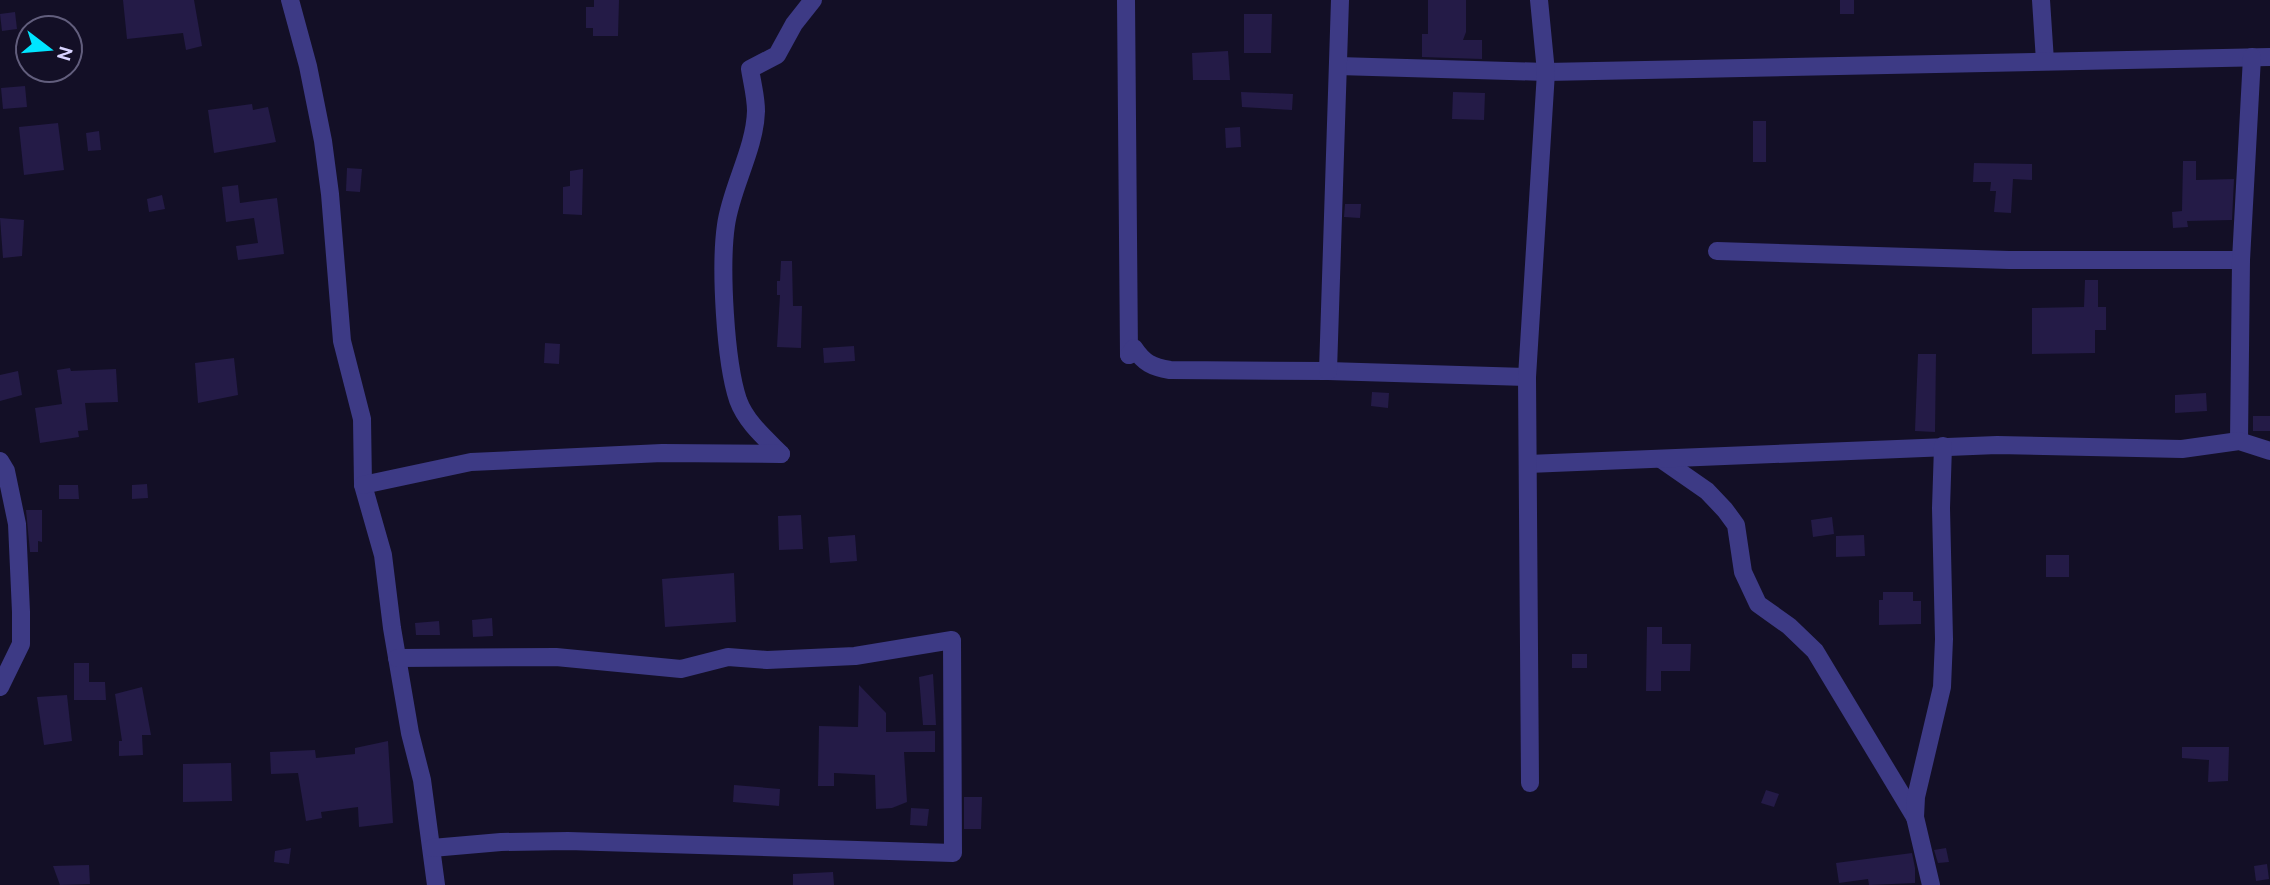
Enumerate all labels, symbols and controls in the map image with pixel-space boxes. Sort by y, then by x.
north arrow [14,14,84,84]
text: N [53,44,78,64]

